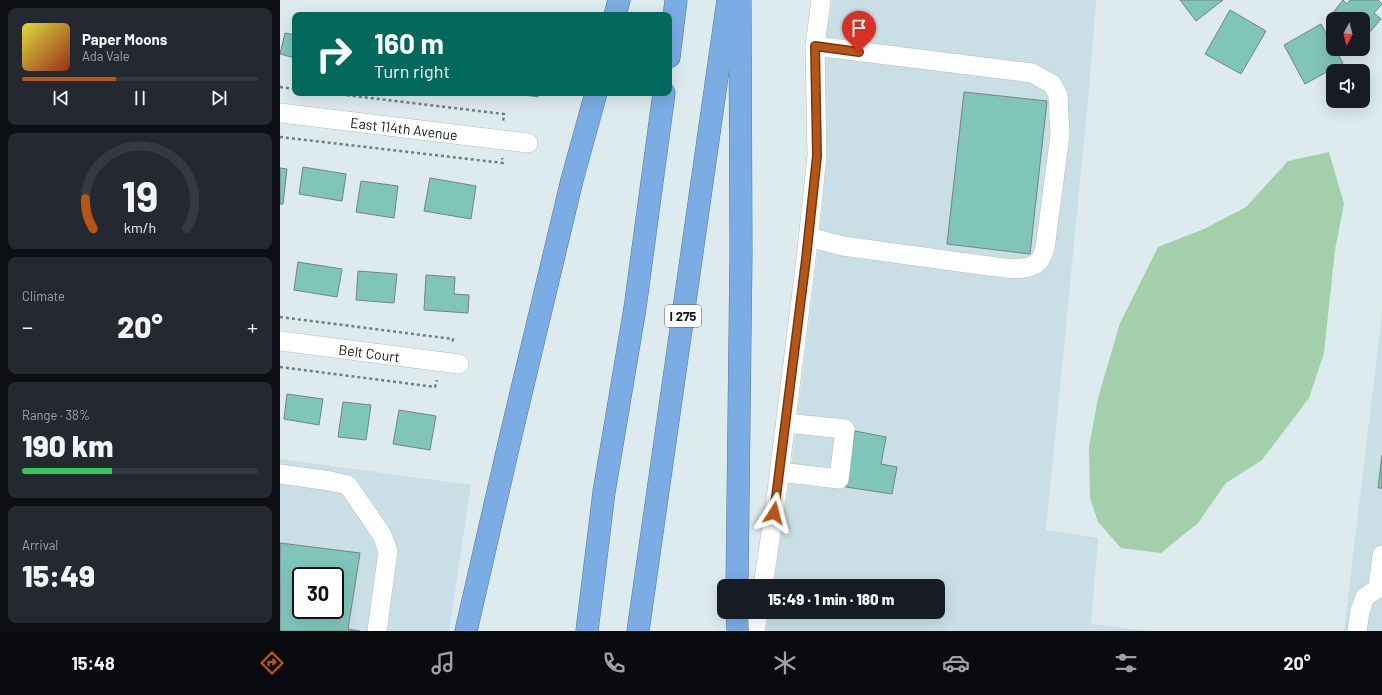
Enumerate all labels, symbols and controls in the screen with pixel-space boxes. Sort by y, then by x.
pin [842,11,876,52]
north arrow [1326,12,1370,56]
map controls [1326,12,1370,108]
icon: arrive [848,17,870,39]
text: 160 m [374,26,444,60]
icon: right [308,28,360,80]
text: Paper Moons [82,30,167,48]
text: Ada Vale [82,48,130,64]
text: Turn right [374,60,450,82]
button: sound [1326,64,1370,108]
icon: previous [50,87,72,109]
icon: pause [129,87,151,109]
icon: next [208,87,230,109]
street label: East 114th Avenue [350,113,459,143]
text: 19 [122,170,158,220]
text: km/h [124,218,156,235]
text: Climate [22,288,65,304]
road number: I 275 [665,305,701,327]
text: 20° [117,308,163,344]
text: − [22,313,33,339]
text: + [247,313,258,339]
street label: Belt Court [338,340,401,365]
text: Range · 38% [22,407,90,423]
text: 190 km [22,427,113,463]
position arrow [753,492,795,534]
text: Arrival [22,537,58,553]
text: 15:49 [22,557,95,593]
speed limit sign: 30 [292,567,344,619]
text: 15:49 · 1 min · 180 m [768,590,894,608]
icon: directions [258,649,286,677]
icon: music [429,649,457,677]
icon: phone [600,649,628,677]
icon: climate [771,649,799,677]
icon: car [942,649,970,677]
icon: filters [1112,649,1140,677]
text: 15:48 [71,652,115,674]
text: 20° [1283,652,1311,674]

